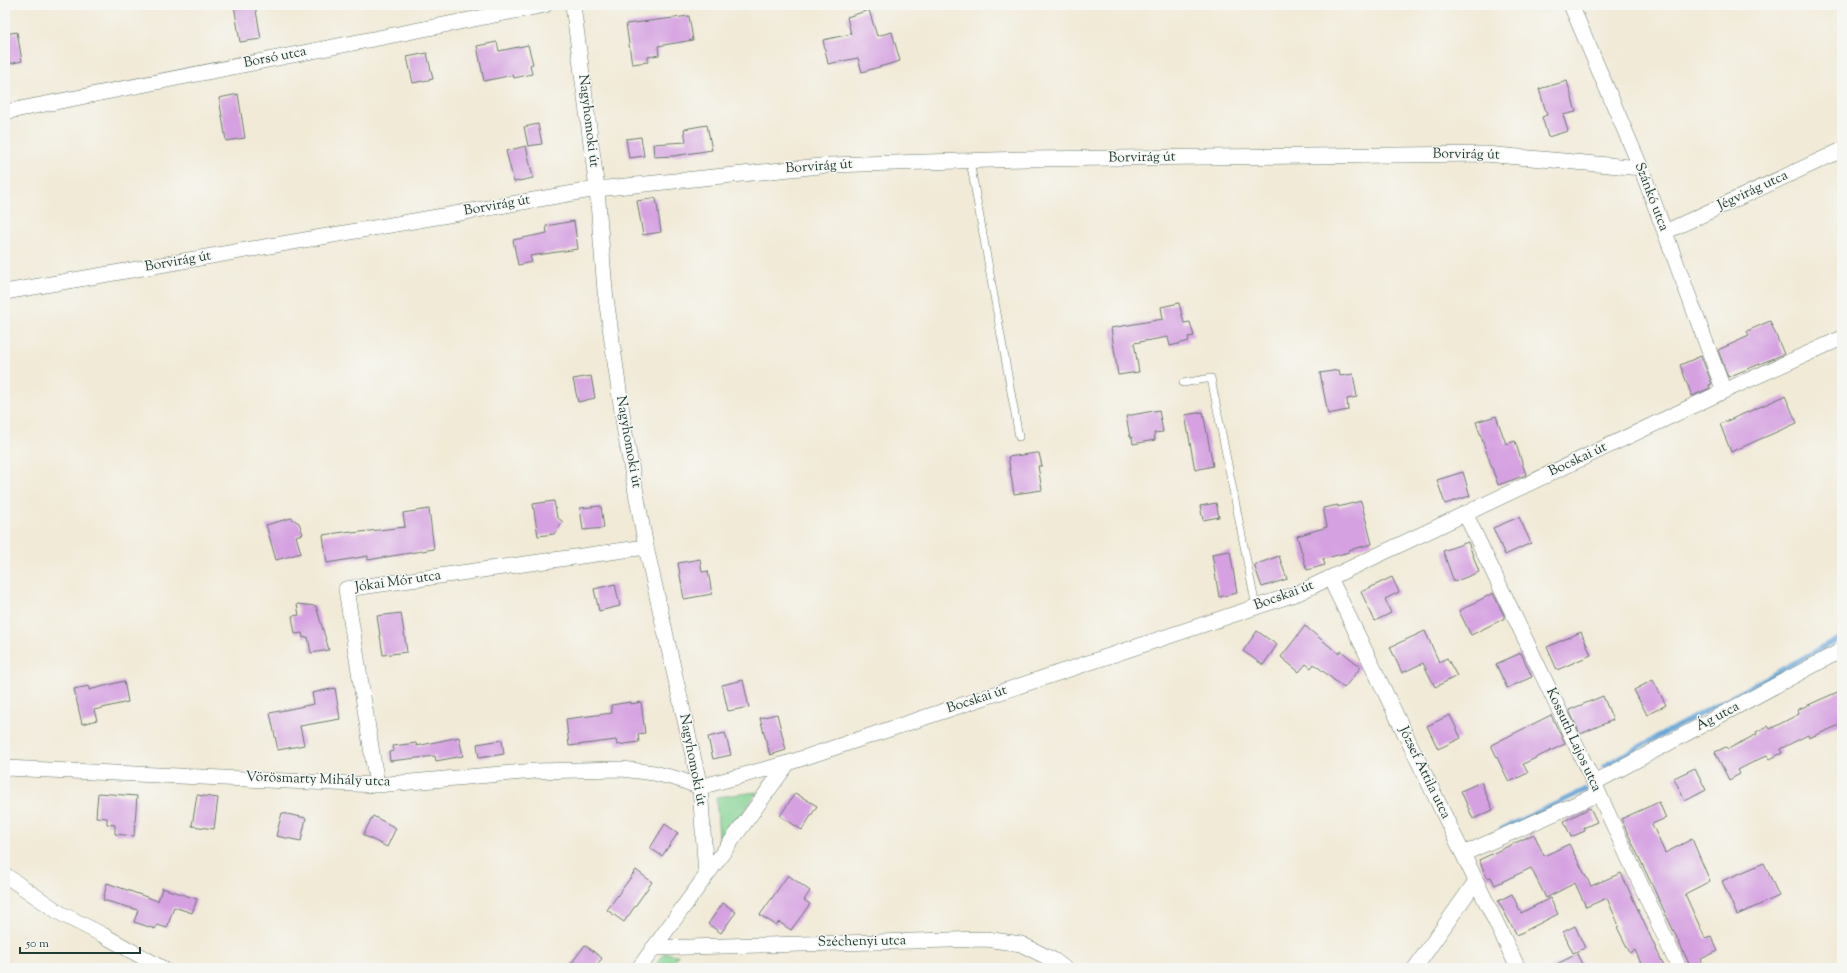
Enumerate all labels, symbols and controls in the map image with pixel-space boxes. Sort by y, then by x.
street label: Borsó utca [242,42,309,74]
street label: Nagyhomoki út [572,73,604,169]
street label: Borvirág út [1432,144,1500,166]
street label: Borvirág út [1108,147,1176,169]
street label: Borvirág út [785,155,853,179]
street label: Szánkó utca [1629,160,1673,235]
street label: Jégvirág utca [1714,166,1792,216]
street label: Borvirág út [462,190,532,222]
street label: Borvirág út [143,246,213,278]
street label: Nagyhomoki út [610,394,646,490]
street label: Bocskai út [1546,438,1611,482]
street label: Jókai Mór utca [353,566,443,598]
street label: Bocskai út [1251,576,1317,616]
street label: Bocskai út [944,681,1010,719]
street label: Kossuth Lajos utca [1540,685,1606,796]
street label: Ág utca [1693,697,1744,737]
street label: Nagyhomoki út [673,712,711,808]
street label: József Attila utca [1393,723,1455,823]
street label: Vörösmarty Mihály utca [245,767,391,793]
scale bar [20,929,140,955]
street label: Széchenyi utca [818,931,907,953]
text: 50 m [25,935,49,953]

